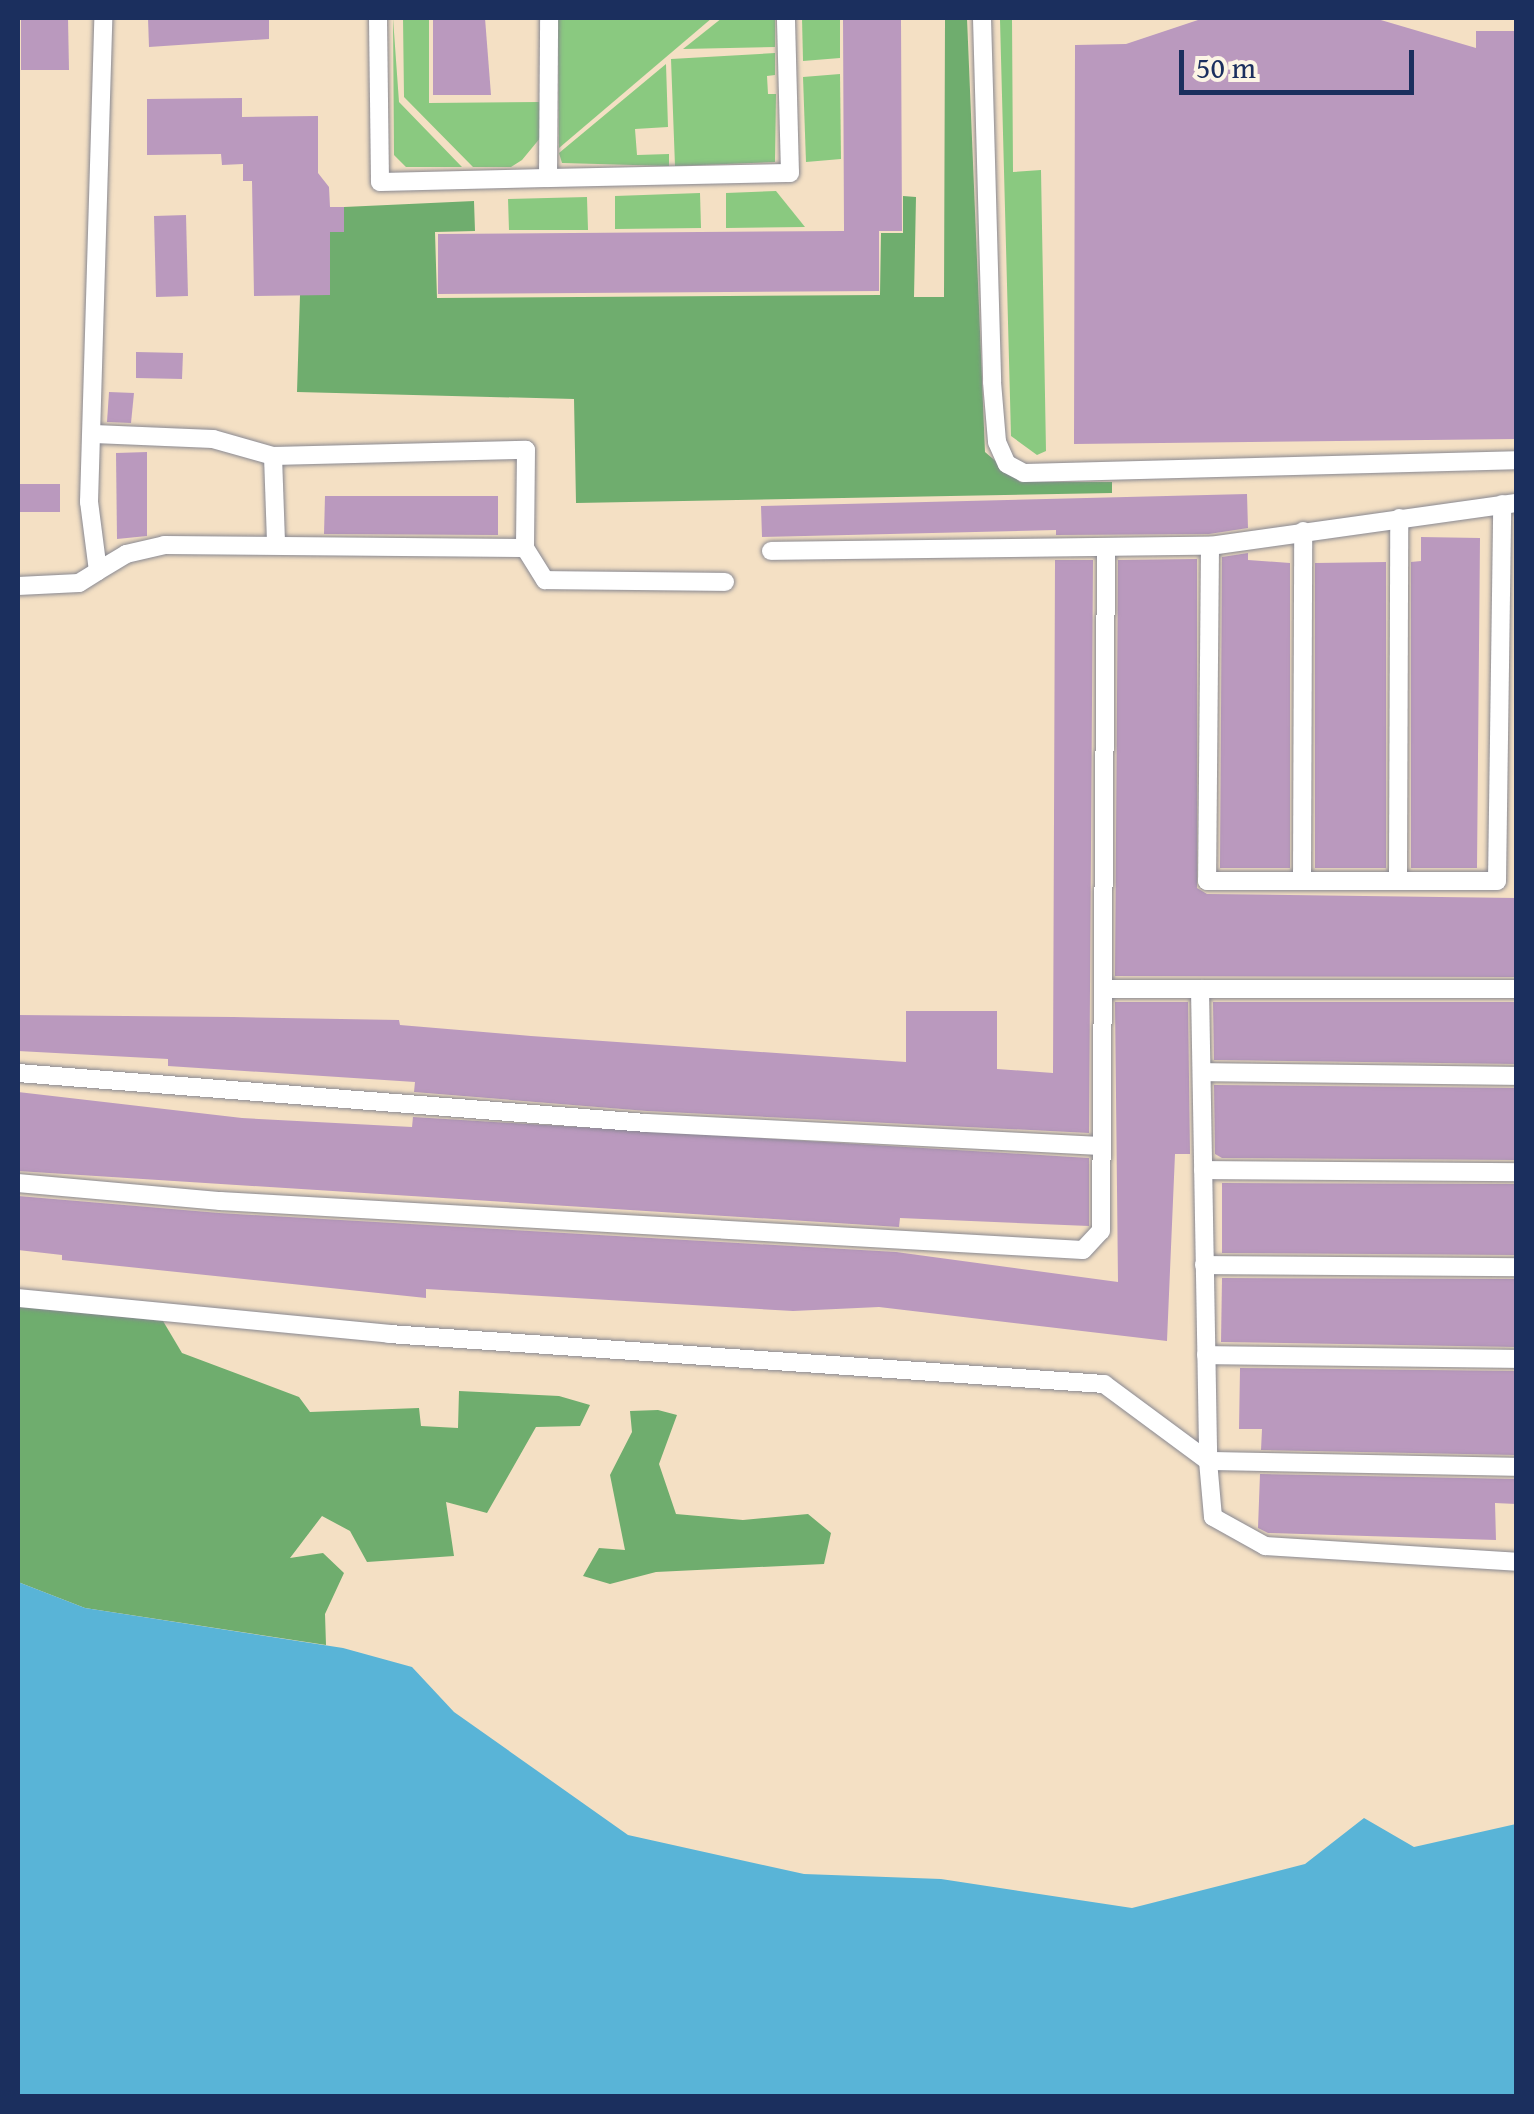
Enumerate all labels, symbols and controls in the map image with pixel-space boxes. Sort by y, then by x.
scale bar [1184,30,1419,92]
text: 50 m [1196,45,1256,89]

